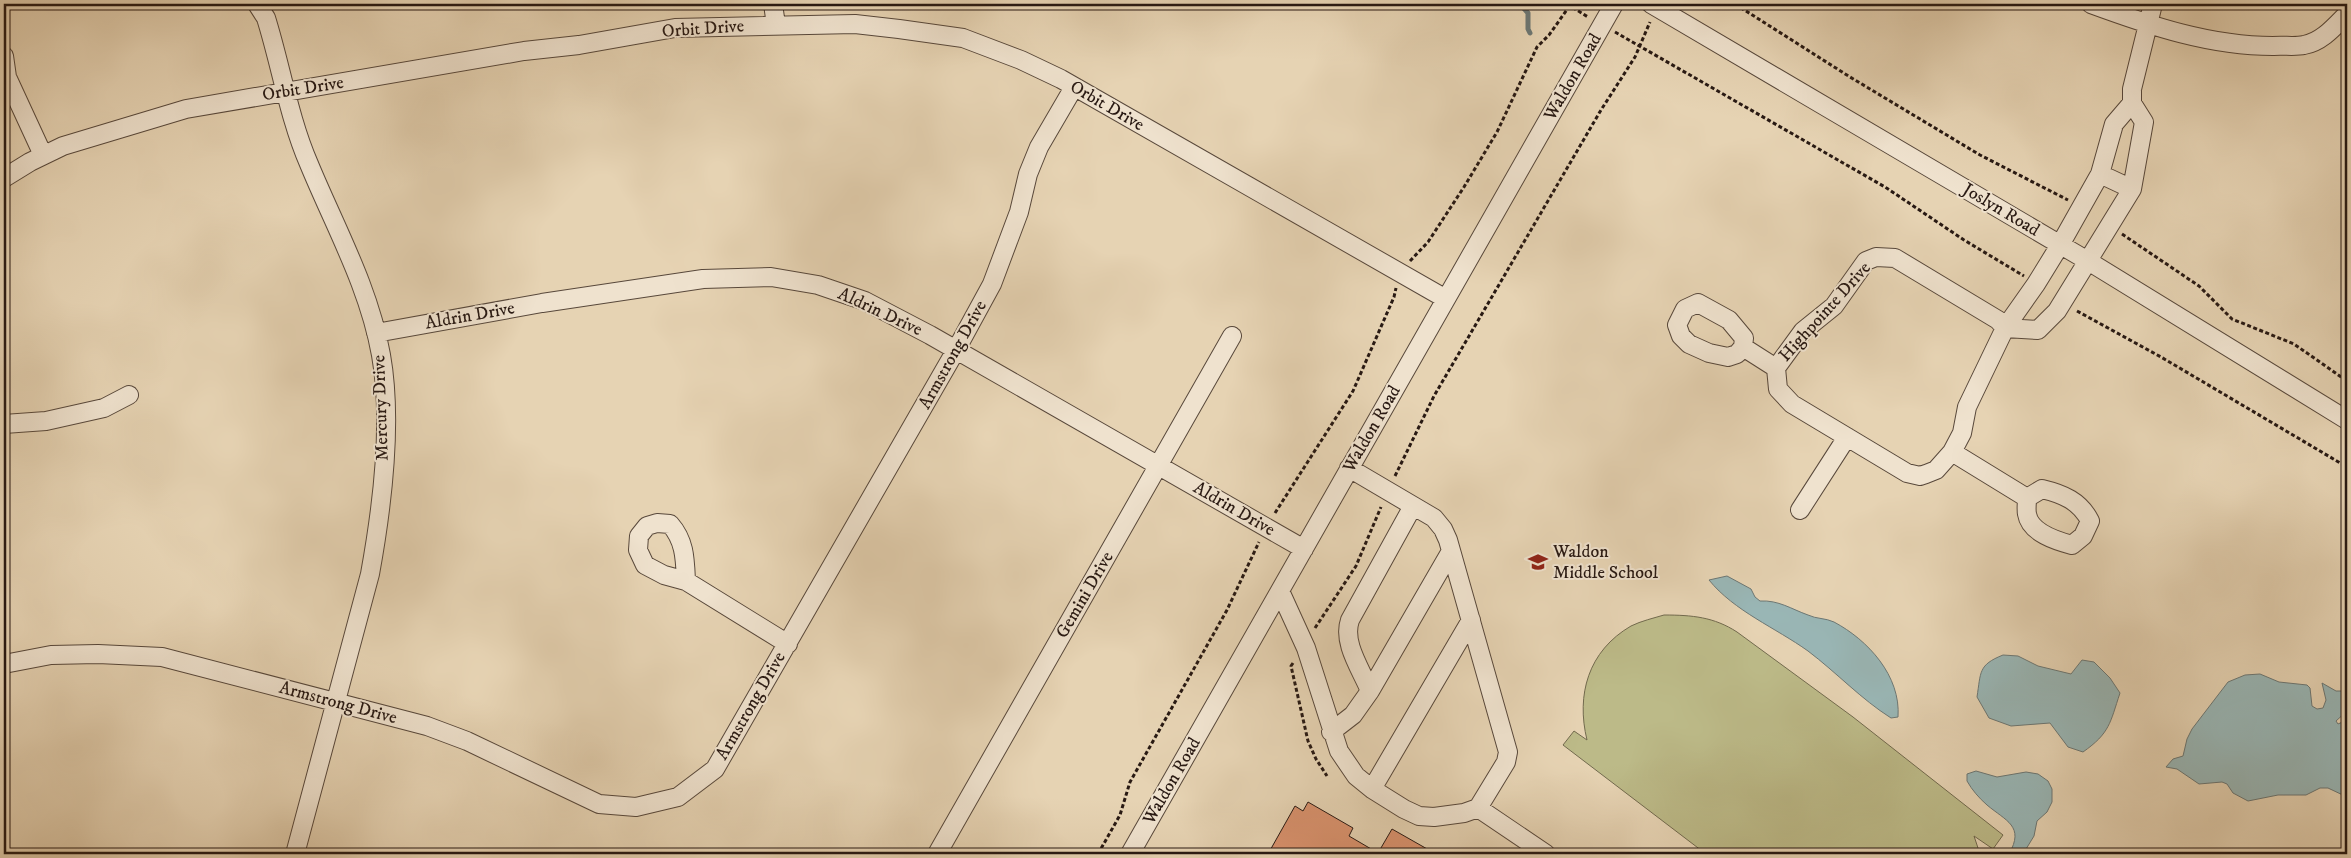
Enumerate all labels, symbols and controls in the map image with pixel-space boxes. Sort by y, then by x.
street label: Orbit Drive [661,15,745,43]
street label: Waldon Road [1539,30,1607,125]
street label: Orbit Drive [261,72,345,106]
street label: Orbit Drive [1066,76,1148,136]
street label: Joslyn Road [1957,177,2043,242]
street label: Highpointe Drive [1774,258,1876,366]
street label: Aldrin Drive [834,283,926,341]
street label: Aldrin Drive [424,297,516,335]
street label: Armstrong Drive [914,297,992,413]
street label: Mercury Drive [368,355,394,461]
street label: Waldon Road [1338,382,1406,477]
street label: Aldrin Drive [1189,477,1279,541]
place label: Waldon Middle School [1552,541,1659,584]
street label: Gemini Drive [1051,548,1119,642]
school or university icon: Waldon Middle School [1527,551,1549,573]
street label: Armstrong Drive [711,648,791,764]
street label: Armstrong Drive [277,677,399,729]
street label: Waldon Road [1138,734,1206,829]

